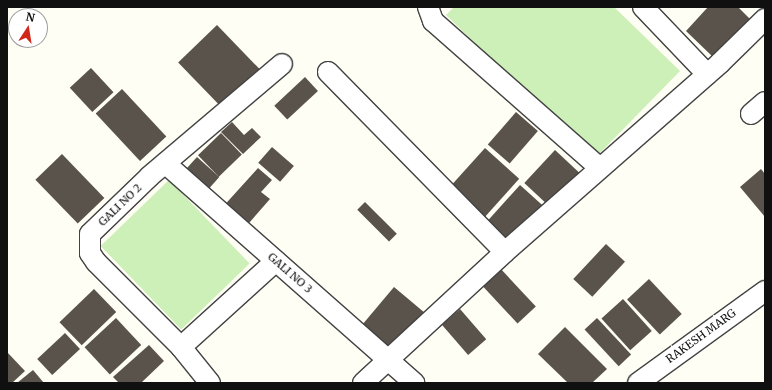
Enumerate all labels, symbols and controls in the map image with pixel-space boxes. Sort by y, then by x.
north arrow [8,8,48,48]
text: N [25,9,36,25]
street label: GALI NO 2 [96,181,144,229]
street label: GALI NO 3 [265,250,315,296]
street label: RAKESH MARG [663,306,739,366]

